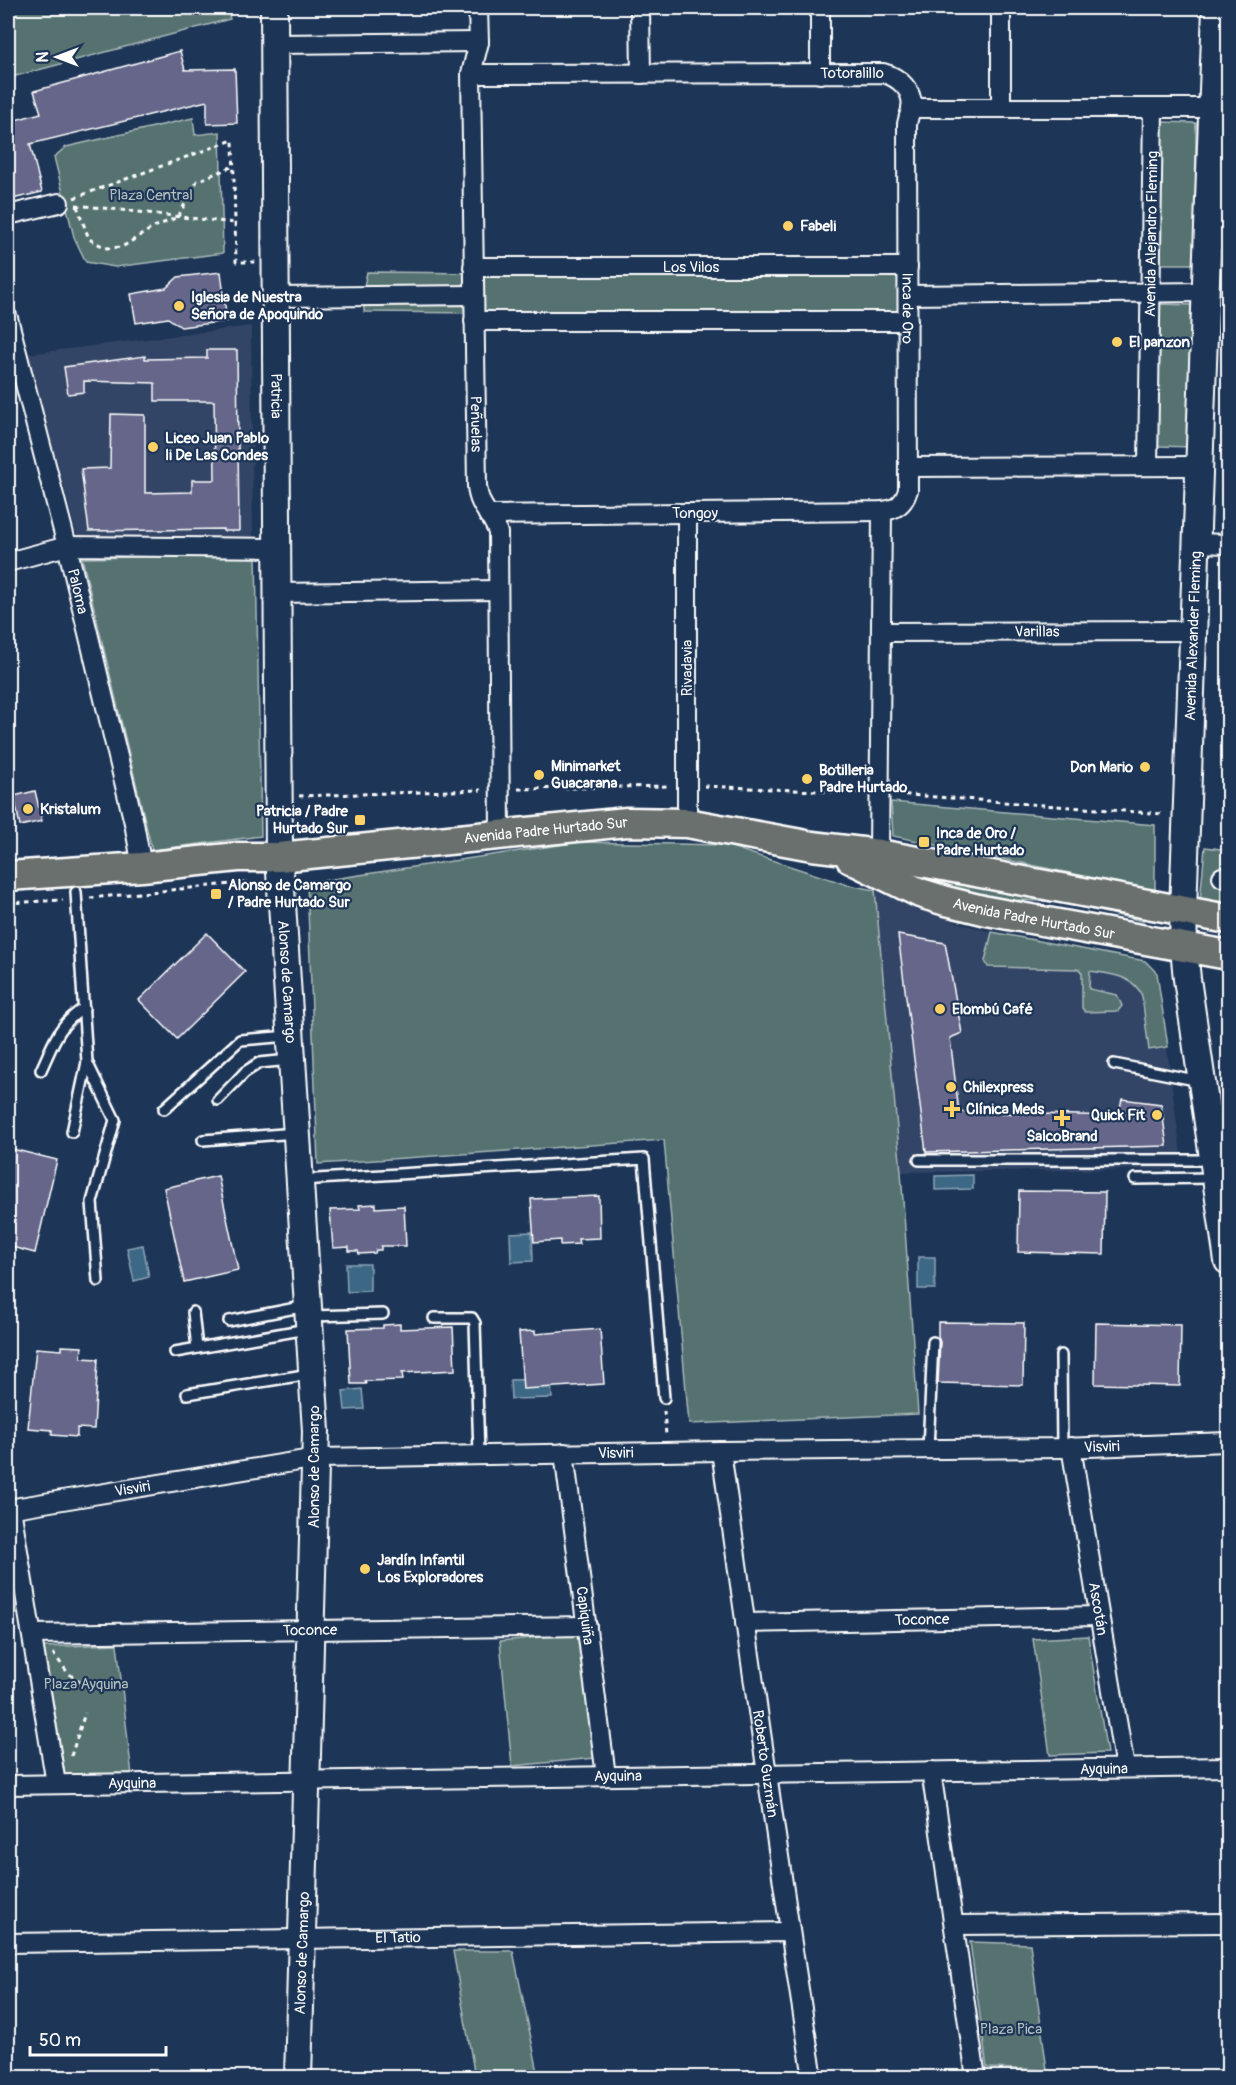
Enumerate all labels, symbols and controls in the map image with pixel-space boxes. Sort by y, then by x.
north arrow [27,27,87,87]
text: N [33,51,53,62]
street label: Totoralillo [820,64,884,83]
street label: Avenida Alejandro Fleming [1141,151,1162,317]
park label: Plaza Central [109,186,193,205]
place label: Fabeli [800,217,836,236]
marker: Fabeli [781,219,795,233]
street label: Los Vilos [663,258,720,277]
street label: Inca de Oro [897,272,917,344]
place label: Iglesia de Nuestra Señora de Apoquindo [191,288,323,324]
marker: Iglesia de Nuestra Señora de Apoquindo [172,299,186,313]
place label: El panzon [1129,333,1190,352]
marker: El panzon [1110,335,1124,349]
street label: Patricia [266,373,285,419]
street label: Peñuelas [466,396,486,453]
place label: Liceo Juan Pablo Ii De Las Condes [165,429,269,465]
marker: Liceo Juan Pablo Ii De Las Condes [146,440,160,454]
street label: Tongoy [672,504,719,523]
street label: Avenida Alexander Fleming [1181,551,1206,721]
street label: Paloma [63,567,92,616]
street label: Varillas [1015,622,1060,642]
street label: Rivadavia [678,640,697,696]
place label: Minimarket Guacarana [551,757,621,793]
place label: Don Mario [1070,758,1133,777]
marker: Don Mario [1138,760,1152,774]
place label: Botilleria Padre Hurtado [819,761,907,797]
marker: Minimarket Guacarana [532,768,546,782]
marker: Botilleria Padre Hurtado [800,772,814,786]
place label: Kristalum [40,800,101,819]
marker: Kristalum [21,802,35,816]
place label: Patricia / Padre Hurtado Sur [256,802,349,838]
marker: Patricia / Padre Hurtado Sur [353,813,367,827]
street label: Avenida Padre Hurtado Sur [463,813,629,848]
place label: Inca de Oro / Padre Hurtado [936,824,1024,860]
marker: Inca de Oro / Padre Hurtado [917,835,931,849]
place label: Alonso de Camargo / Padre Hurtado Sur [228,876,351,912]
marker: Alonso de Camargo / Padre Hurtado Sur [209,887,223,901]
street label: Avenida Padre Hurtado Sur [951,894,1117,944]
street label: Alonso de Camargo [273,920,300,1044]
place label: Elombú Café [952,1000,1033,1019]
marker: Elombú Café [933,1002,947,1016]
place label: Chilexpress [963,1078,1034,1097]
marker: Chilexpress [944,1080,958,1094]
marker: Clínica Meds [943,1100,961,1118]
place label: Clínica Meds [966,1100,1045,1119]
place label: Quick Fit [1091,1106,1146,1125]
marker: Quick Fit [1150,1108,1164,1122]
marker: SalcoBrand [1055,1111,1069,1125]
place label: SalcoBrand [1026,1127,1098,1146]
street label: Alonso de Camargo [305,1405,324,1529]
street label: Visviri [1083,1437,1120,1457]
street label: Visviri [598,1444,634,1463]
street label: Visviri [113,1477,152,1501]
place label: Jardín Infantil Los Exploradores [377,1551,484,1587]
marker: Jardín Infantil Los Exploradores [358,1562,372,1576]
street label: Ascotán [1084,1581,1112,1637]
street label: Capiquiña [571,1585,598,1646]
street label: Toconce [894,1610,950,1630]
street label: Toconce [282,1621,338,1640]
park label: Plaza Ayquina [44,1675,129,1694]
street label: Roberto Guzmán [748,1709,782,1819]
street label: Ayquina [1080,1759,1128,1779]
street label: Ayquina [594,1767,642,1786]
street label: Ayquina [108,1774,156,1794]
street label: Alonso de Camargo [291,1891,314,2015]
street label: El Tatio [375,1928,421,1948]
scale bar [30,2019,166,2057]
park label: Plaza Pica [980,2020,1042,2039]
text: 50 m [39,2029,81,2052]

